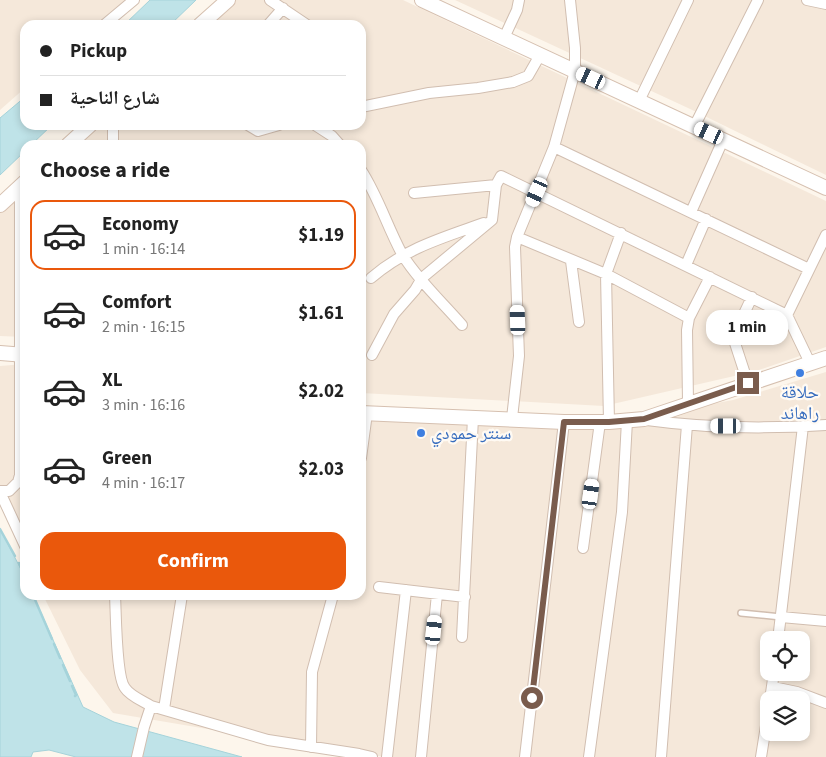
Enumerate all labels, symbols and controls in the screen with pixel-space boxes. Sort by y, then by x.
text: Pickup [70,38,127,65]
car [574,65,607,91]
text: شارع الناحية [70,85,160,112]
car [692,120,725,146]
text: Choose a ride [40,154,170,186]
car [524,175,549,209]
text: Economy [102,211,179,238]
icon: car [42,213,87,258]
text: $1.19 [298,222,344,249]
text: 1 min · 16:14 [102,238,185,260]
text: Comfort [102,289,172,316]
icon: car [42,291,87,336]
text: $1.61 [298,300,344,327]
car [509,305,526,335]
callout: 1 min [707,310,789,346]
text: 2 min · 16:15 [102,316,185,338]
text: 1 min [728,316,766,338]
text: XL [102,367,123,394]
marker: حلاقة راهاند [794,367,806,379]
icon: car [42,369,87,414]
route end [737,372,759,394]
text: $2.02 [298,378,344,405]
place label: حلاقة راهاند [781,380,819,426]
text: 3 min · 16:16 [102,394,185,416]
car [711,419,741,434]
place label: سنتر حمودي [431,421,511,448]
marker: سنتر حمودي [415,427,427,439]
text: Green [102,445,152,472]
icon: car [42,447,87,492]
text: $2.03 [298,456,344,483]
text: 4 min · 16:17 [102,472,185,494]
car [581,478,600,510]
button: Confirm [40,532,346,590]
car [424,614,443,646]
map controls [760,631,810,741]
button: locate [760,631,810,681]
route start [521,687,543,709]
button: layers [760,691,810,741]

